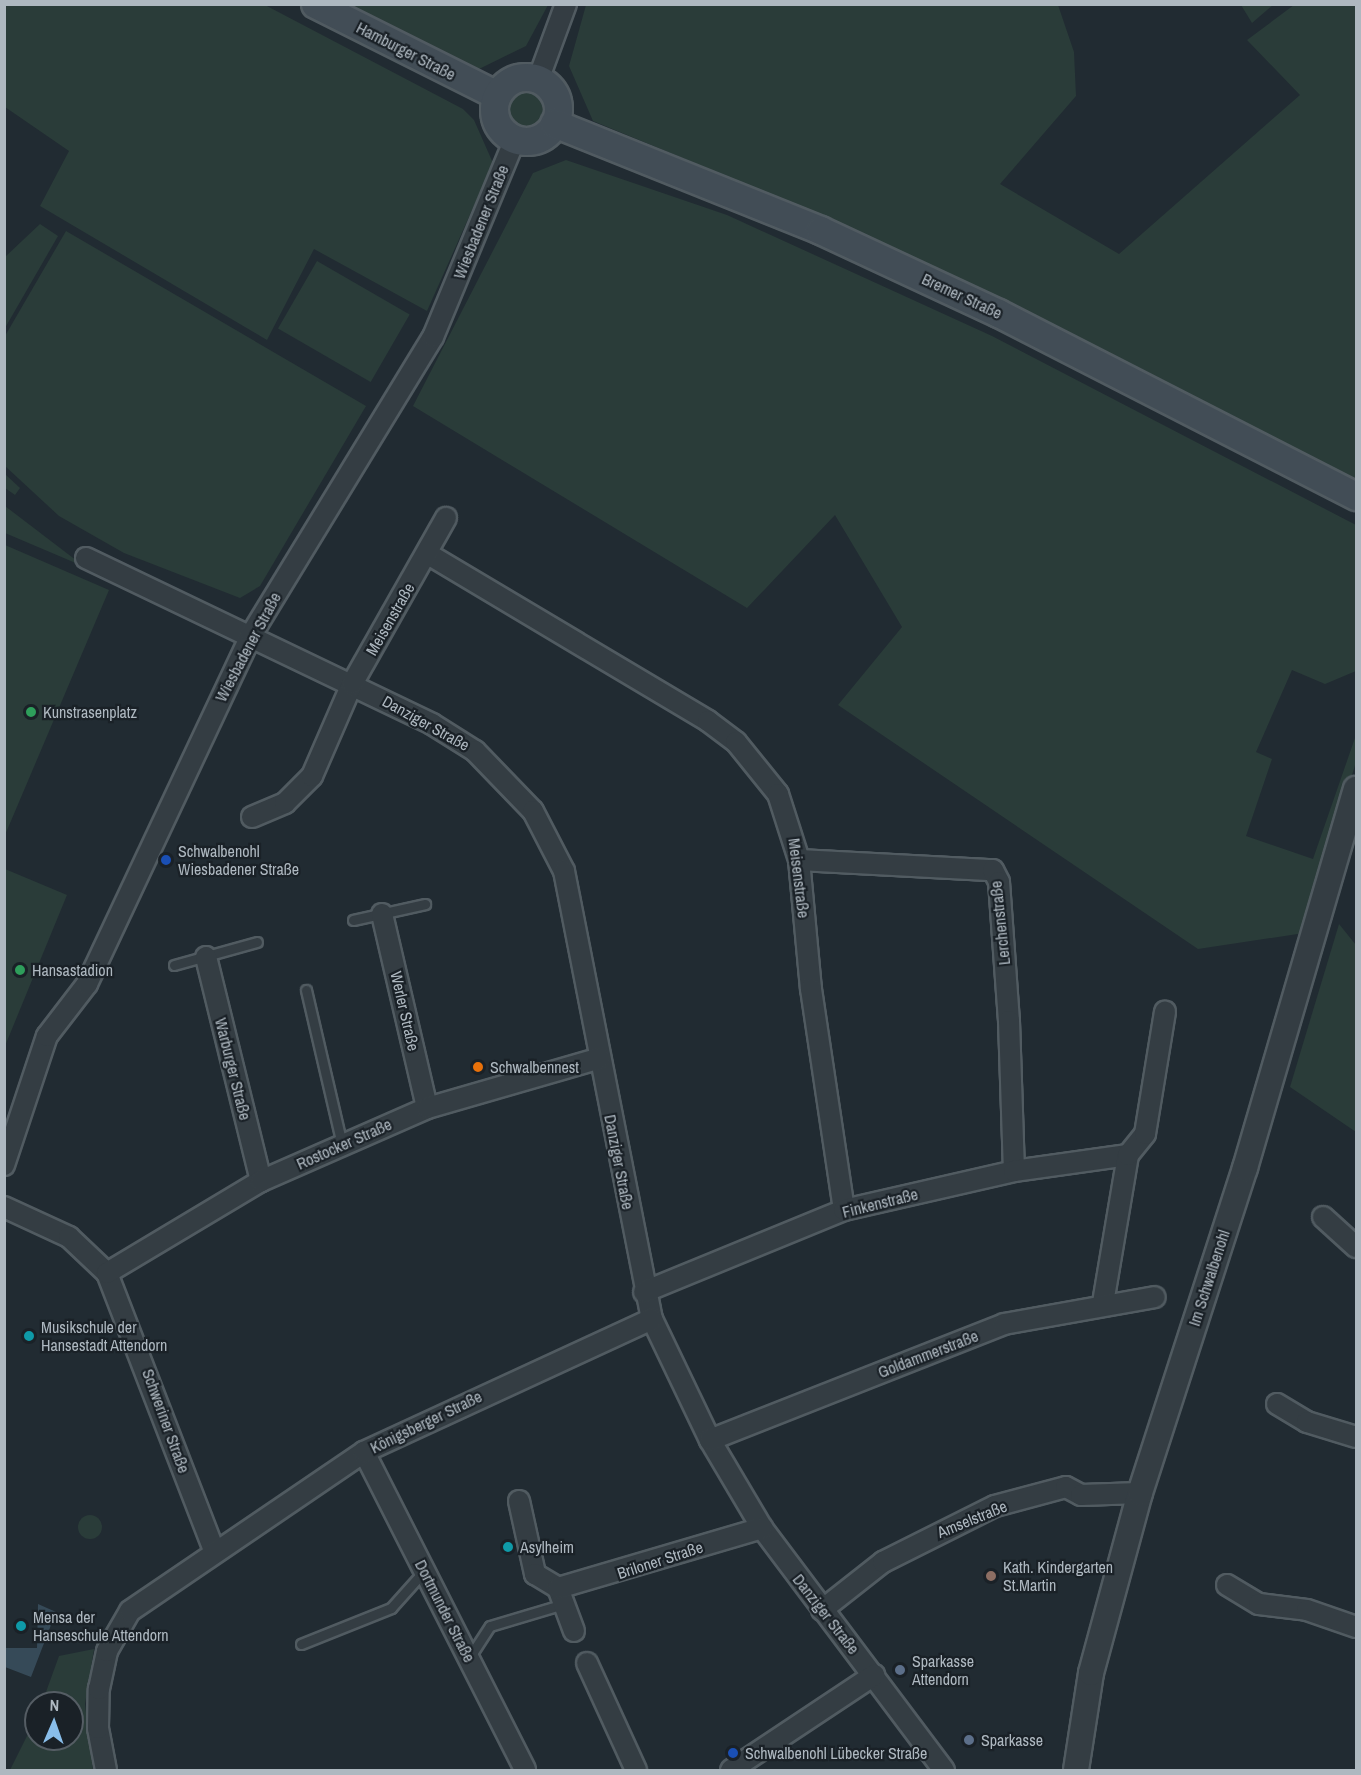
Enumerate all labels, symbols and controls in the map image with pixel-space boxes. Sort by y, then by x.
street label: Hamburger Straße [353,18,459,84]
street label: Wiesbadener Straße [449,162,513,282]
street label: Bremer Straße [919,269,1005,323]
street label: Meisenstraße [362,579,418,659]
street label: Wiesbadener Straße [211,589,285,705]
street label: Danziger Straße [379,691,473,755]
place label: Kunstrasenplatz [43,702,137,722]
marker: Kunstrasenplatz [24,705,38,719]
street label: Meisenstraße [785,837,813,919]
place label: Schwalbenohl Wiesbadener Straße [178,841,299,879]
marker: Schwalbenohl Wiesbadener Straße [159,853,173,867]
street label: Lerchenstraße [986,880,1014,966]
place label: Hansastadion [32,960,113,980]
marker: Hansastadion [13,963,27,977]
street label: Werler Straße [386,969,424,1053]
street label: Warburger Straße [211,1016,255,1122]
place label: Schwalbennest [490,1057,579,1077]
marker: Schwalbennest [471,1060,485,1074]
street label: Danziger Straße [600,1113,638,1211]
street label: Rostocker Straße [293,1114,395,1174]
street label: Finkenstraße [840,1184,920,1222]
street label: Im Schwalbenohl [1184,1228,1234,1328]
place label: Musikschule der Hansestadt Attendorn [41,1317,168,1355]
street label: Goldammerstraße [875,1326,981,1382]
marker: Musikschule der Hansestadt Attendorn [22,1329,36,1343]
street label: Schweriner Straße [138,1366,194,1476]
street label: Königsberger Straße [367,1387,485,1457]
street label: Amselstraße [934,1496,1010,1542]
place label: Asylheim [520,1537,574,1557]
street label: Briloner Straße [615,1537,705,1583]
marker: Asylheim [501,1540,515,1554]
street label: Dortmunder Straße [411,1557,479,1665]
place label: Kath. Kindergarten St.Martin [1003,1557,1113,1595]
marker: Kath. Kindergarten St.Martin [984,1569,998,1583]
street label: Danziger Straße [789,1570,863,1658]
place label: Mensa der Hanseschule Attendorn [33,1607,169,1645]
marker: Mensa der Hanseschule Attendorn [14,1619,28,1633]
place label: Sparkasse Attendorn [912,1651,974,1689]
marker: Sparkasse Attendorn [893,1663,907,1677]
north arrow [24,1691,84,1751]
text: N [49,1694,60,1716]
place label: Sparkasse [981,1730,1043,1750]
marker: Sparkasse [962,1733,976,1747]
place label: Schwalbenohl Lübecker Straße [745,1743,927,1763]
marker: Schwalbenohl Lübecker Straße [726,1746,740,1760]

